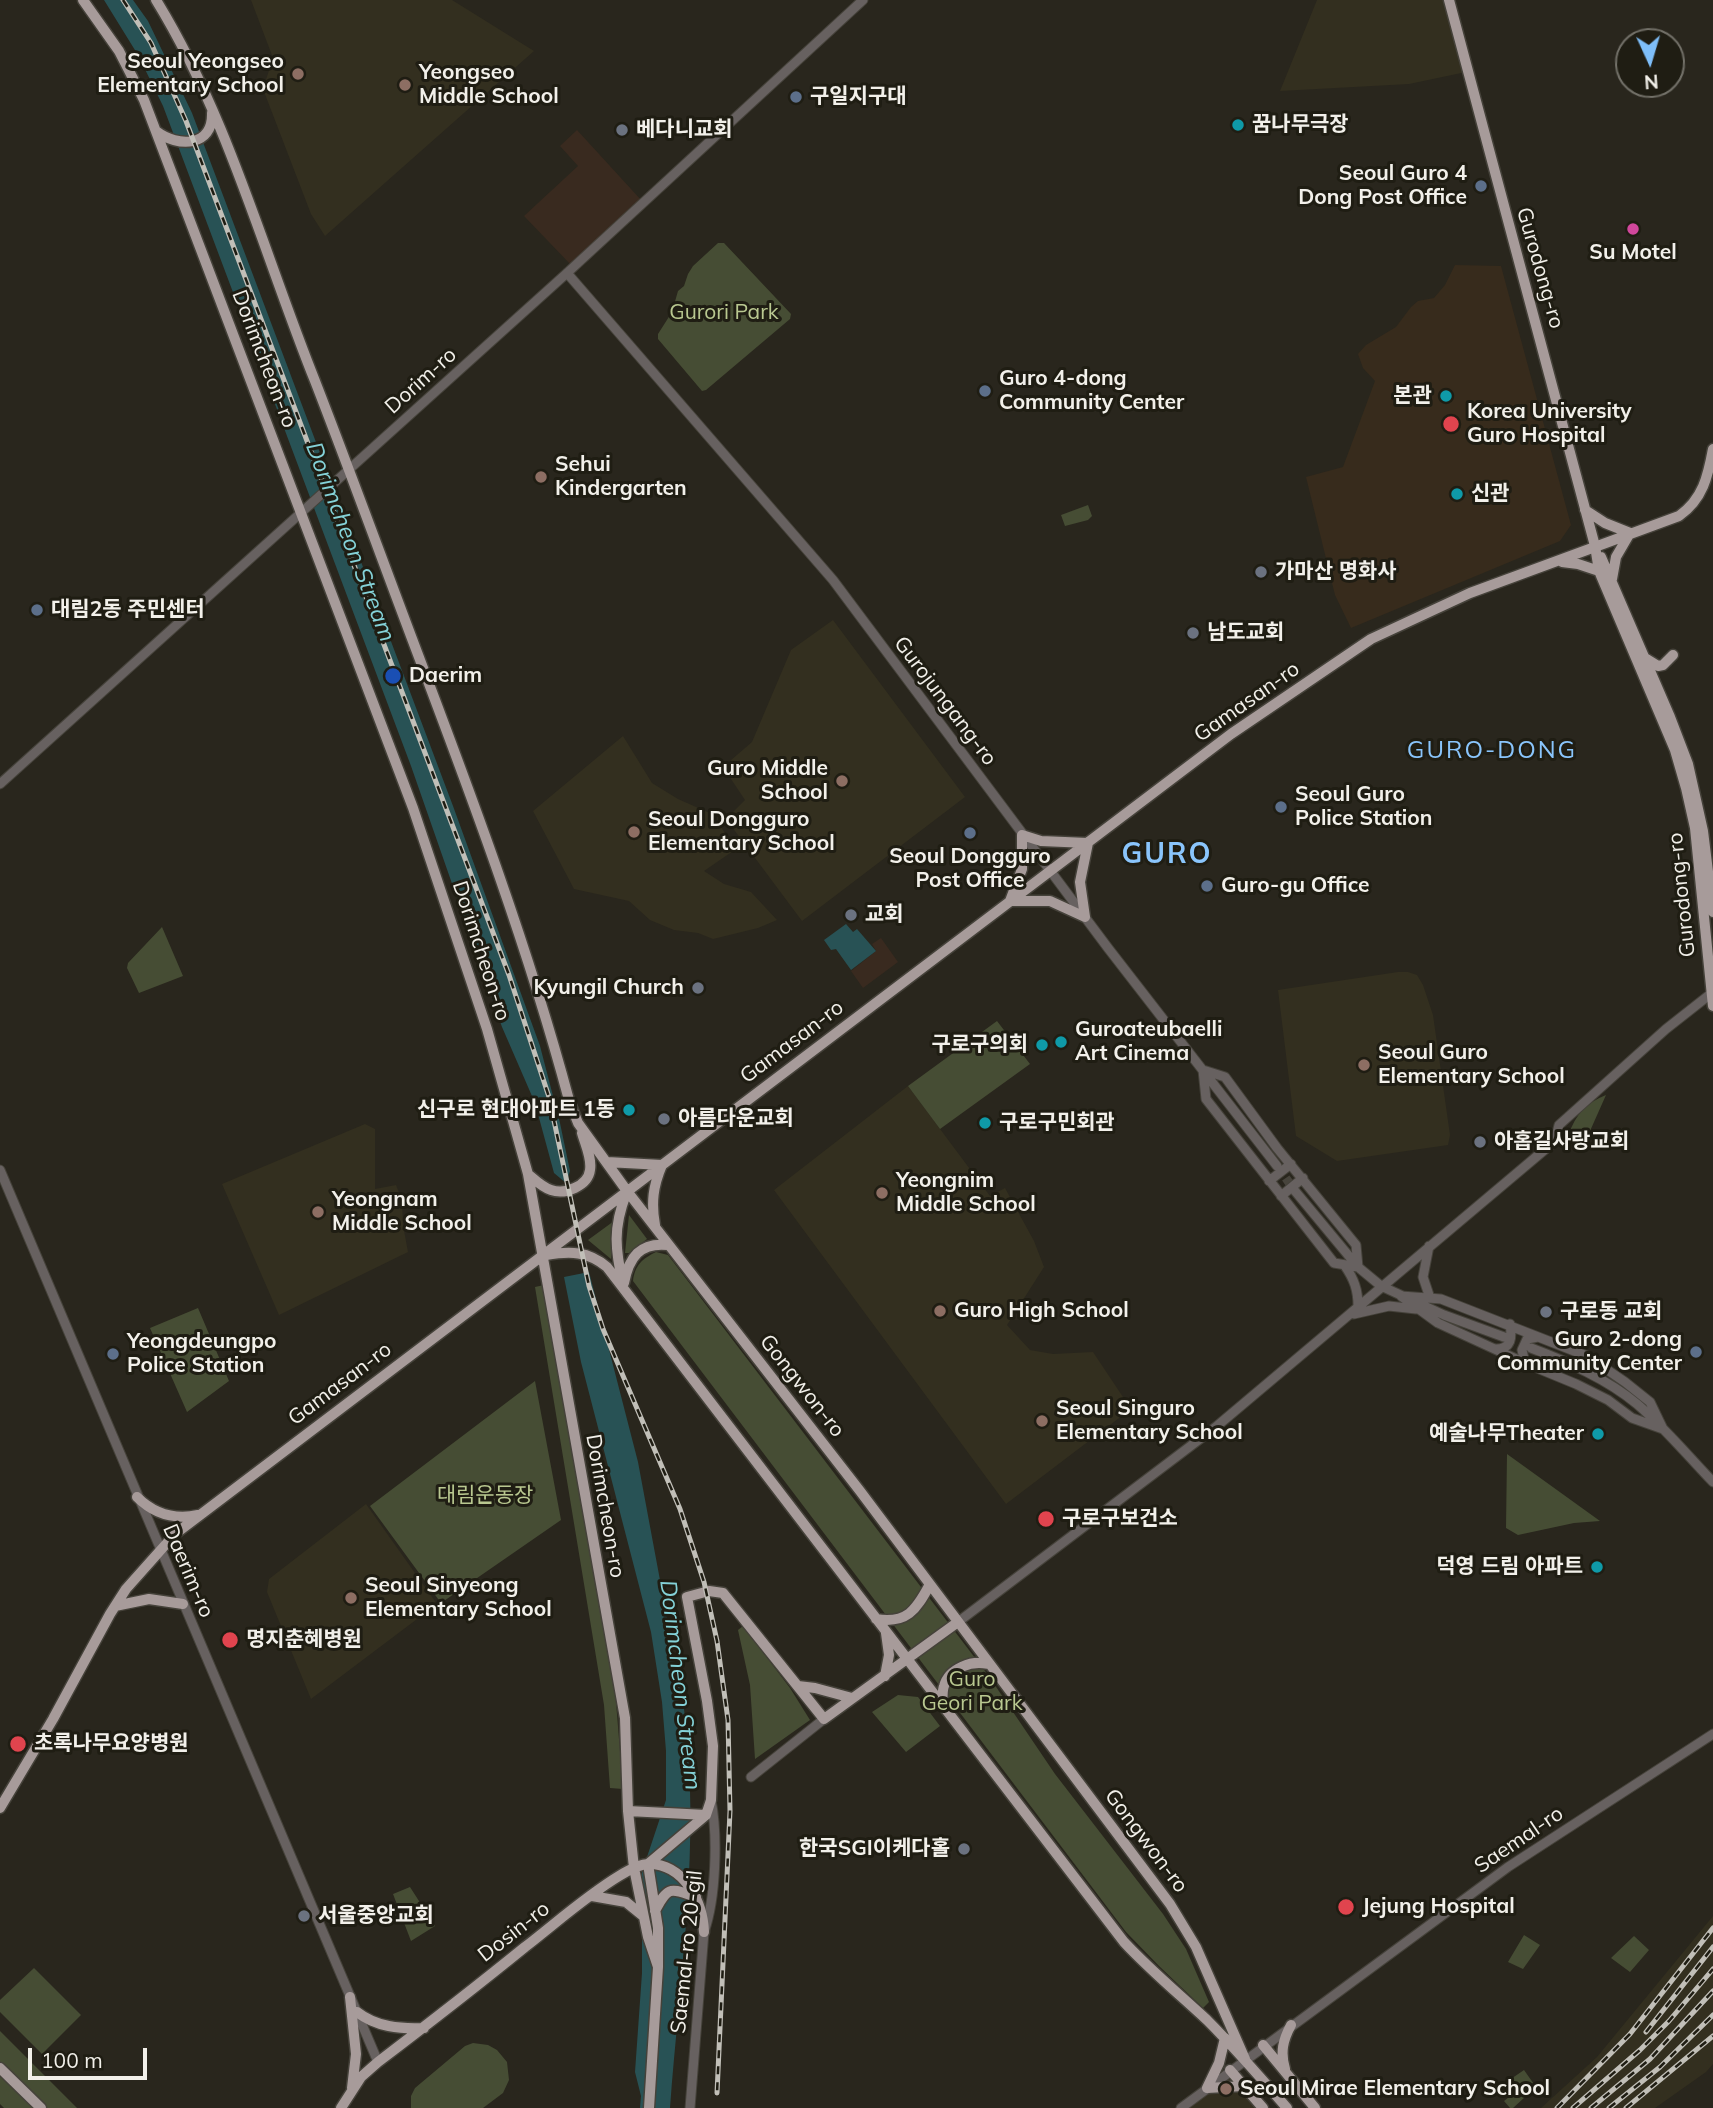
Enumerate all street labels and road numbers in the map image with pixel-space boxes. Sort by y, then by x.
street label: Gurodong-ro [1511,204,1569,332]
street label: Dorimcheon-ro [226,287,302,431]
street label: Dorim-ro [380,342,462,420]
street label: Gurojungang-ro [888,631,1002,771]
street label: Gamasan-ro [1189,656,1305,748]
street label: Gurodong-ro [1663,832,1701,958]
street label: Dorimcheon-ro [447,878,515,1024]
street label: Gamasan-ro [735,995,849,1089]
street label: Gongwon-ro [754,1330,850,1442]
street label: Gamasan-ro [283,1337,397,1431]
street label: Dorimcheon-ro [580,1432,630,1580]
street label: Daerim-ro [157,1520,219,1622]
street label: Gongwon-ro [1099,1784,1193,1898]
street label: Saemal-ro [1470,1801,1568,1879]
street label: Saemal-ro 20-gil [666,1869,708,2035]
street label: Dosin-ro [473,1896,555,1968]

